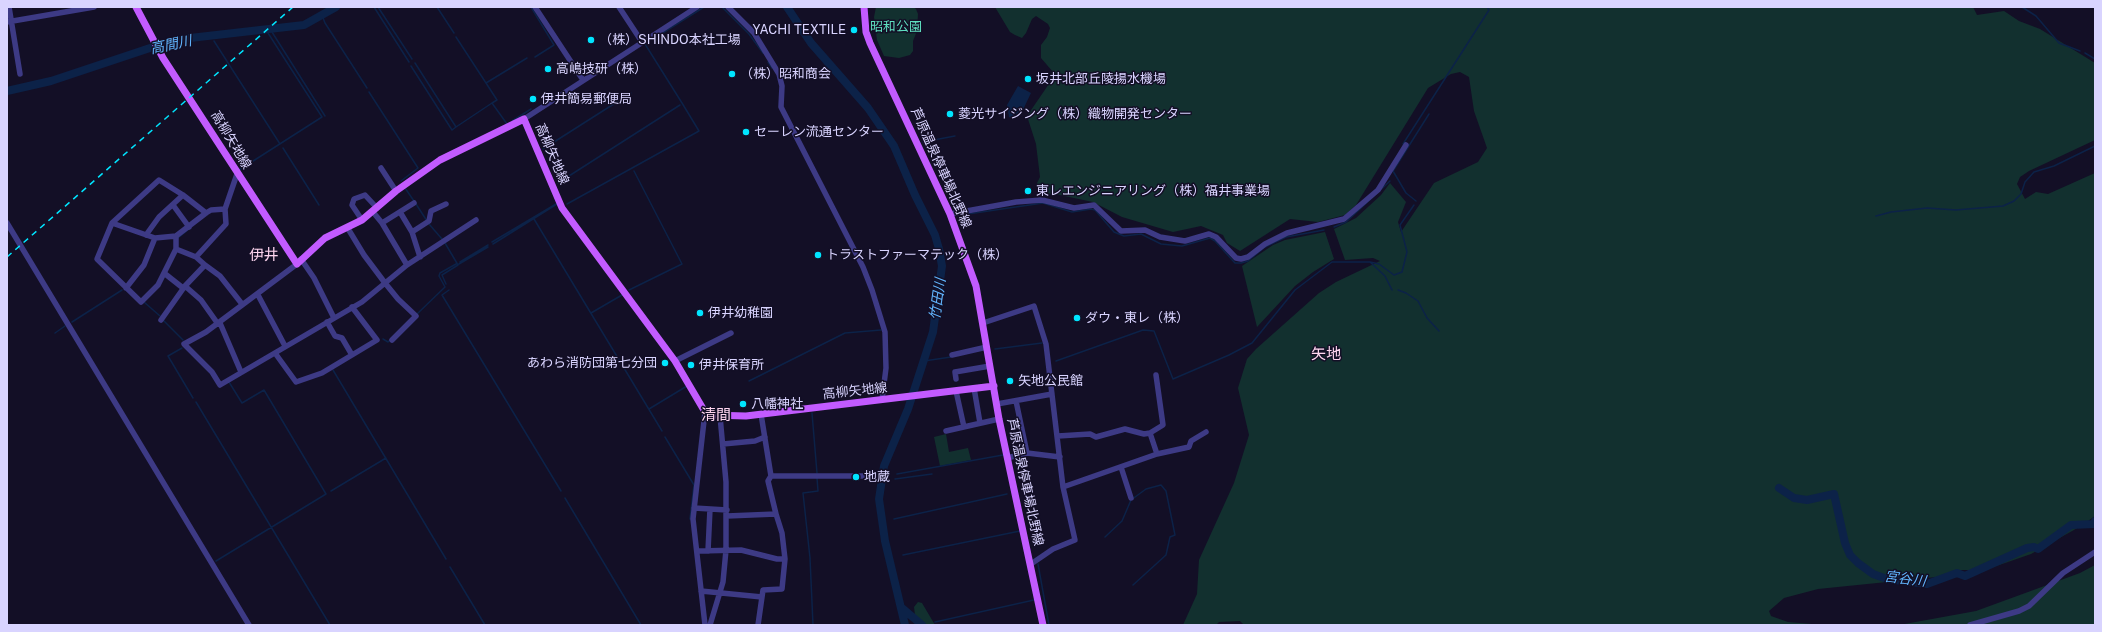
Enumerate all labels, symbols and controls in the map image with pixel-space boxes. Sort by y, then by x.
park label: 昭和公園 [870,19,922,35]
place label: YACHI TEXTILE [753,22,846,38]
marker: YACHI TEXTILE [849,25,859,35]
water label: 高間川 [149,32,193,58]
place label: （株）SHINDO本社工場 [599,32,741,48]
marker: （株）SHINDO本社工場 [586,35,596,45]
place label: 高嶋技研（株） [556,61,647,77]
marker: 高嶋技研（株） [543,64,553,74]
place label: （株）昭和商会 [740,66,831,82]
marker: （株）昭和商会 [727,69,737,79]
place label: 坂井北部丘陵揚水機場 [1036,71,1166,87]
marker: 坂井北部丘陵揚水機場 [1023,74,1033,84]
place label: 伊井簡易郵便局 [541,91,632,107]
marker: 伊井簡易郵便局 [528,94,538,104]
street label: 芦原温泉停車場北野線 [907,105,975,231]
place label: 菱光サイジング（株）織物開発センター [958,106,1192,122]
street label: 高柳矢地線 [208,108,254,172]
marker: 菱光サイジング（株）織物開発センター [945,109,955,119]
street label: 高柳矢地線 [532,121,572,187]
place label: セーレン流通センター [754,124,884,140]
marker: セーレン流通センター [741,127,751,137]
place label: 東レエンジニアリング（株）福井事業場 [1036,183,1270,199]
marker: 東レエンジニアリング（株）福井事業場 [1023,186,1033,196]
district label: 伊井 [249,246,279,264]
place label: トラストファーマテック（株） [826,247,1008,263]
marker: トラストファーマテック（株） [813,250,823,260]
water label: 竹田川 [927,277,949,321]
place label: 伊井幼稚園 [708,305,773,321]
marker: 伊井幼稚園 [695,308,705,318]
place label: ダウ・東レ（株） [1085,310,1189,326]
marker: ダウ・東レ（株） [1072,313,1082,323]
district label: 矢地 [1311,345,1341,363]
place label: あわら消防団第七分団 [527,355,657,371]
place label: 伊井保育所 [699,357,764,373]
marker: あわら消防団第七分団 [660,358,670,368]
marker: 伊井保育所 [686,360,696,370]
place label: 矢地公民館 [1018,373,1083,389]
marker: 矢地公民館 [1005,376,1015,386]
street label: 高柳矢地線 [822,380,888,402]
place label: 八幡神社 [751,396,803,412]
marker: 八幡神社 [738,399,748,409]
district label: 清間 [701,406,731,424]
street label: 芦原温泉停車場北野線 [1004,417,1046,547]
place label: 地蔵 [864,469,890,485]
marker: 地蔵 [851,472,861,482]
water label: 宮谷川 [1883,568,1927,590]

